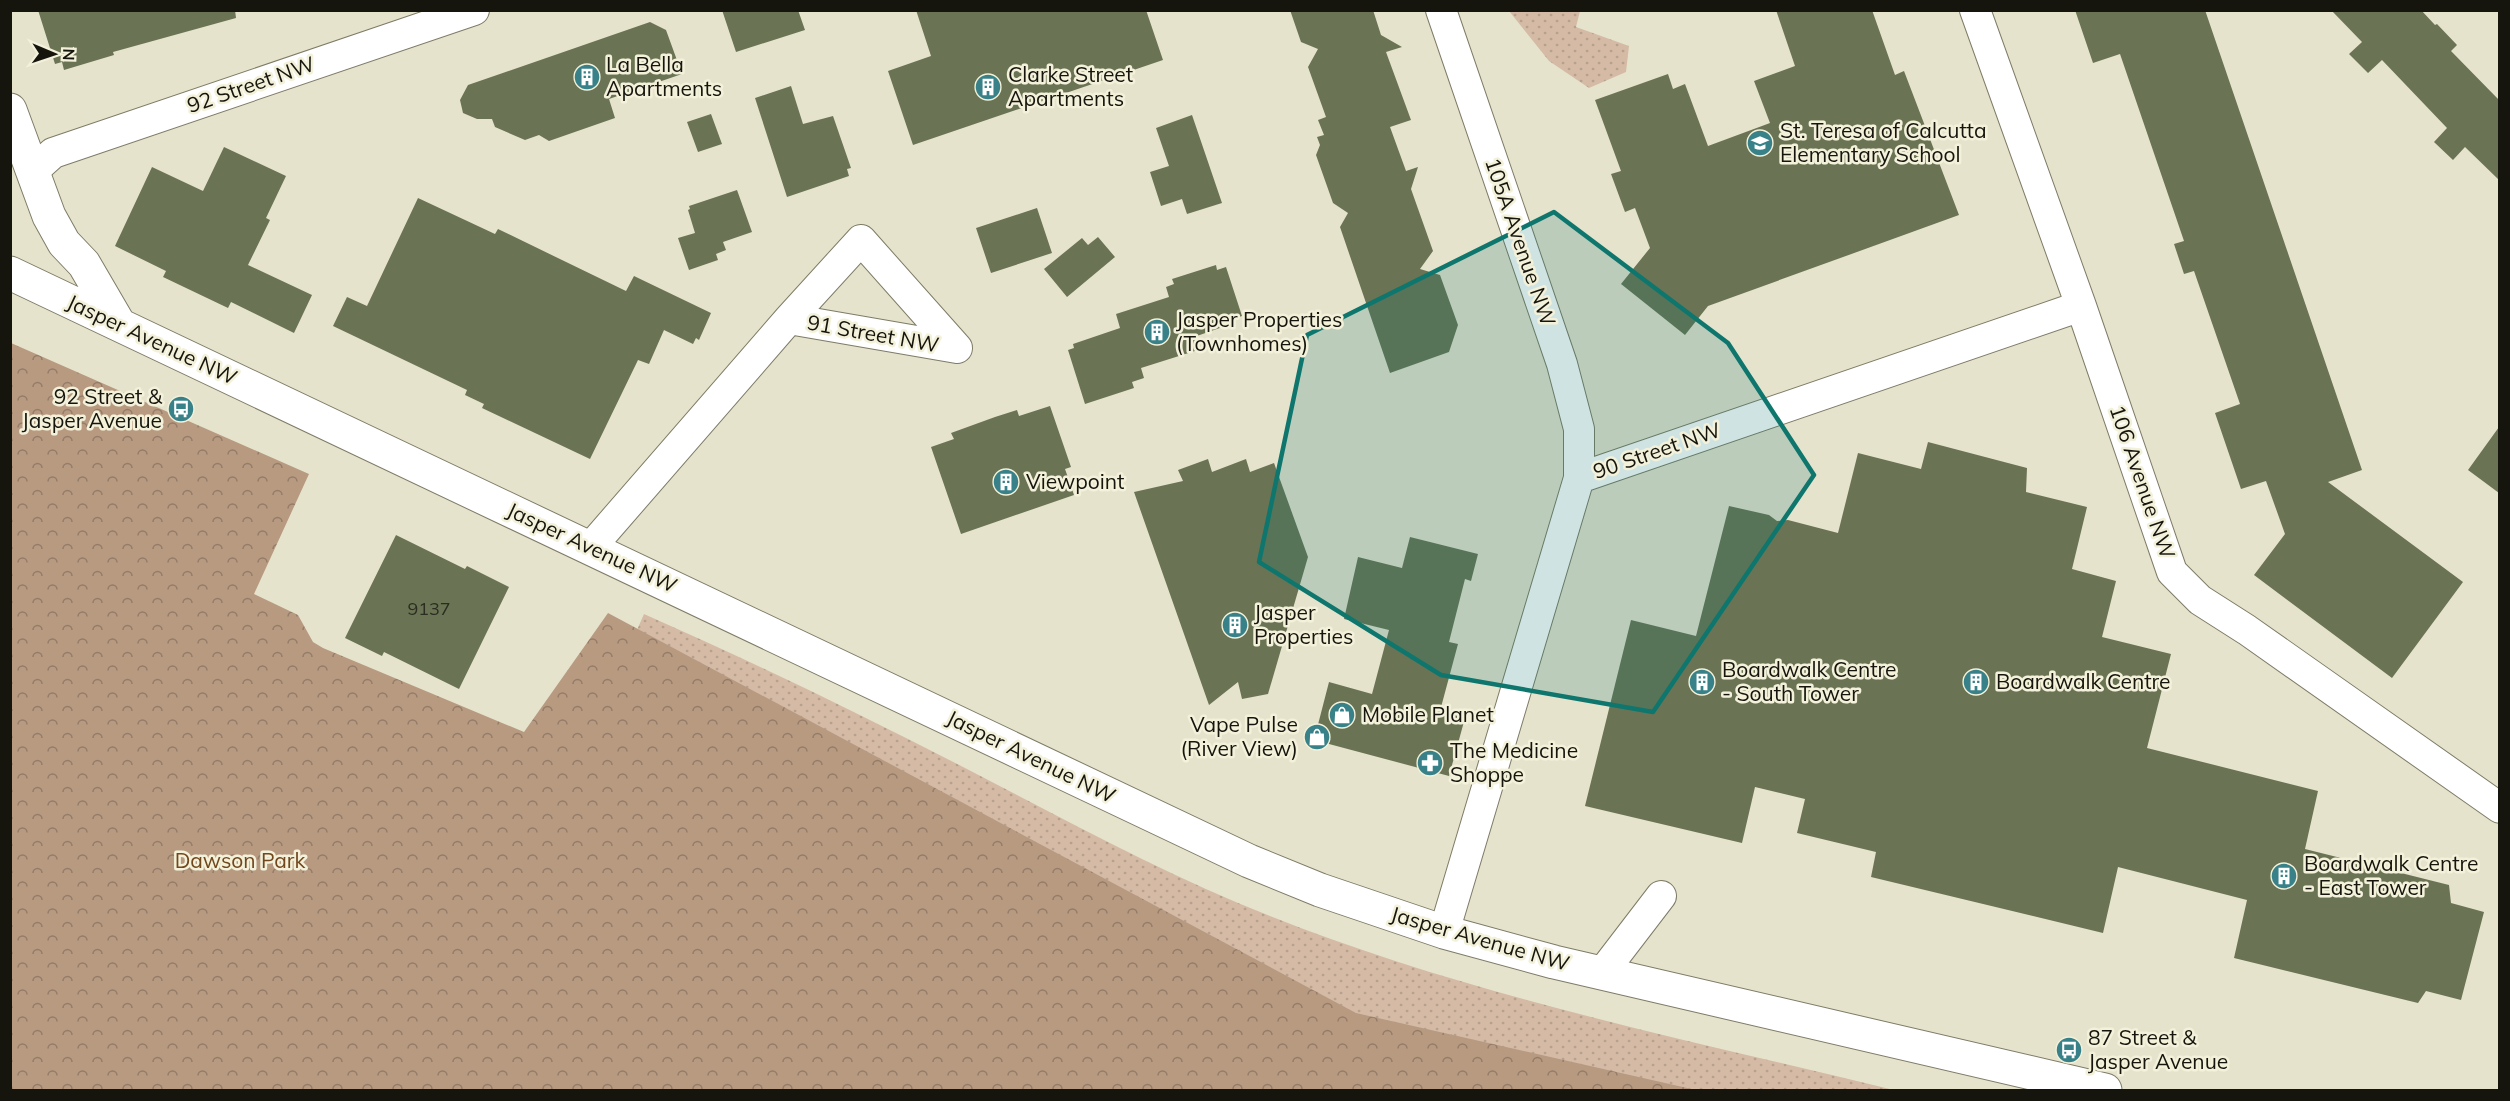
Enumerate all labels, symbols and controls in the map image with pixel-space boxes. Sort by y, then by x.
north arrow [24,24,84,84]
text: N [59,48,79,61]
street label: 92 Street NW [183,50,318,118]
place label: La Bella Apartments [606,51,722,101]
place label: Clarke Street Apartments [1008,61,1133,111]
building icon: La Bella Apartments [572,62,602,92]
building icon: Clarke Street Apartments [973,72,1003,102]
place label: St. Teresa of Calcutta Elementary School [1780,117,1986,167]
school or university icon: St. Teresa of Calcutta Elementary School [1745,128,1775,158]
street label: 105A Avenue NW [1480,154,1562,329]
street label: Jasper Avenue NW [63,288,242,390]
place label: Jasper Properties (Townhomes) [1176,306,1342,356]
street label: 91 Street NW [805,309,941,357]
building icon: Jasper Properties (Townhomes) [1142,317,1172,347]
place label: 92 Street & Jasper Avenue [22,383,163,433]
bus stop icon: 92 Street & Jasper Avenue [166,394,196,424]
street label: 106 Avenue NW [2104,401,2181,562]
street label: 90 Street NW [1589,416,1724,484]
building icon: Viewpoint [991,467,1021,497]
place label: Viewpoint [1026,468,1124,494]
street label: Jasper Avenue NW [503,496,682,598]
house number: 9137 [407,597,451,620]
place label: Jasper Properties [1254,599,1353,649]
building icon: Jasper Properties [1220,610,1250,640]
place label: Boardwalk Centre - South Tower [1722,656,1897,706]
building icon: Boardwalk Centre - South Tower [1687,667,1717,697]
building icon: Boardwalk Centre [1961,667,1991,697]
place label: Boardwalk Centre [1996,668,2171,694]
shop icon: Mobile Planet [1327,700,1357,730]
place label: Mobile Planet [1362,701,1494,727]
street label: Jasper Avenue NW [943,704,1120,808]
place label: Vape Pulse (River View) [1180,711,1298,761]
shop icon: Vape Pulse (River View) [1302,722,1332,752]
place label: The Medicine Shoppe [1450,737,1578,787]
pharmacy icon: The Medicine Shoppe [1415,748,1445,778]
park label: Dawson Park [175,847,305,873]
place label: Boardwalk Centre - East Tower [2304,850,2479,900]
building icon: Boardwalk Centre - East Tower [2269,861,2299,891]
street label: Jasper Avenue NW [1388,900,1573,976]
place label: 87 Street & Jasper Avenue [2088,1024,2228,1074]
bus stop icon: 87 Street & Jasper Avenue [2054,1035,2084,1065]

